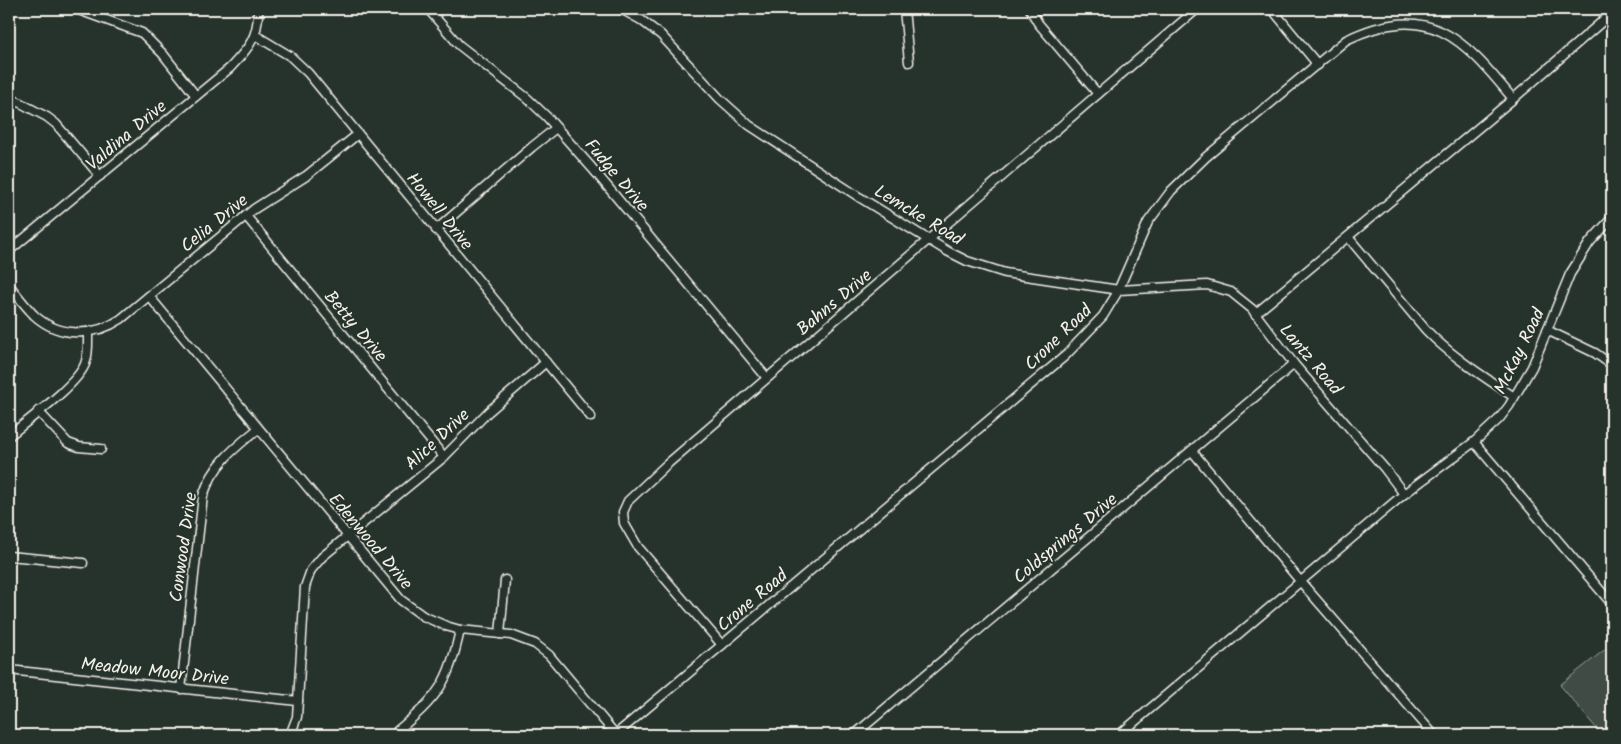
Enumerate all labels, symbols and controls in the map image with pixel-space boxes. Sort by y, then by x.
street label: Valdina Drive [80,93,174,179]
street label: Fudge Drive [576,133,655,219]
street label: Howell Drive [398,166,480,258]
street label: Lemcke Road [868,178,969,255]
street label: Celia Drive [174,187,255,261]
street label: Bahns Drive [791,263,879,344]
street label: Betty Drive [316,284,394,369]
street label: Crone Road [1018,297,1101,378]
street label: McKay Road [1487,303,1554,400]
street label: Lantz Road [1271,318,1349,403]
street label: Alice Drive [399,402,477,478]
street label: Coldsprings Drive [1007,486,1125,592]
street label: Edenwood Drive [320,487,419,597]
street label: Conwood Drive [162,490,207,604]
street label: Crone Road [711,562,796,640]
street label: Meadow Moor Drive [80,650,230,695]

